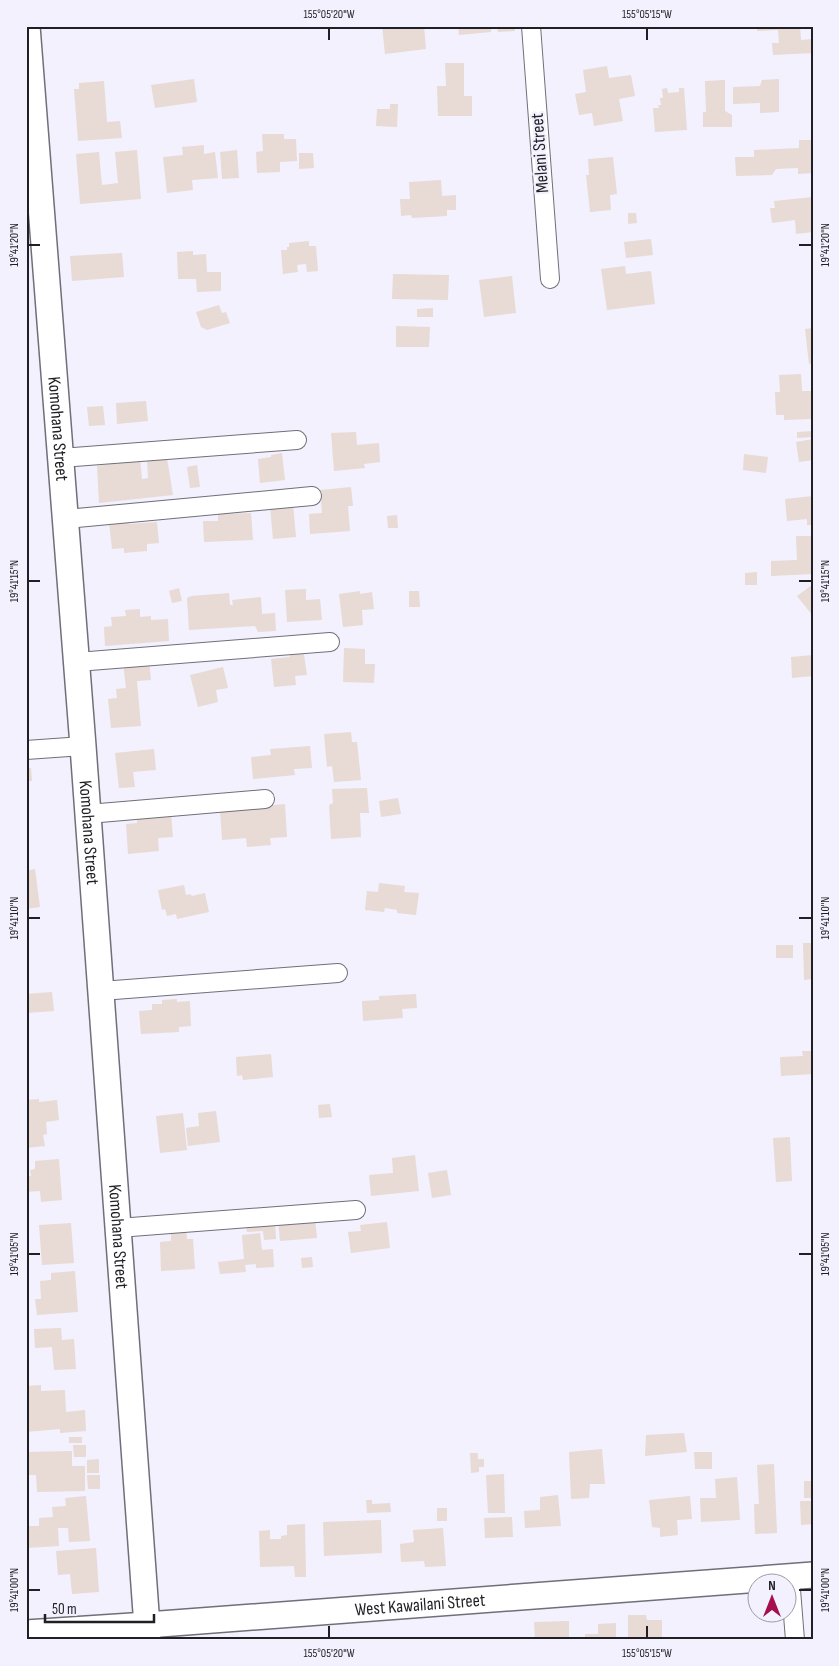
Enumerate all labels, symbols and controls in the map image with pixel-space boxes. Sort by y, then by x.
text: 155°05'20"W [303,7,355,22]
text: 155°05'15"W [622,7,672,22]
street label: Melani Street [527,112,553,194]
text: 19°41'20"N [7,223,22,267]
text: 19°41'20"N [818,223,833,267]
street label: Komohana Street [44,376,73,482]
text: 19°41'15"N [7,560,22,602]
text: 19°41'15"N [818,560,833,602]
street label: Komohana Street [75,780,104,886]
text: 19°41'10"N [7,897,22,939]
text: 19°41'10"N [818,897,833,939]
street label: Komohana Street [104,1184,133,1290]
text: 19°41'05"N [7,1232,22,1276]
text: 19°41'05"N [818,1232,833,1276]
text: 19°41'00"N [7,1568,22,1612]
text: 19°41'00"N [818,1568,833,1612]
north arrow [746,1574,796,1624]
text: N [768,1577,776,1594]
street label: West Kawailani Street [354,1589,487,1620]
scale bar [45,1591,154,1623]
text: 50 m [52,1600,77,1619]
text: 155°05'20"W [303,1646,355,1661]
text: 155°05'15"W [622,1646,672,1661]

